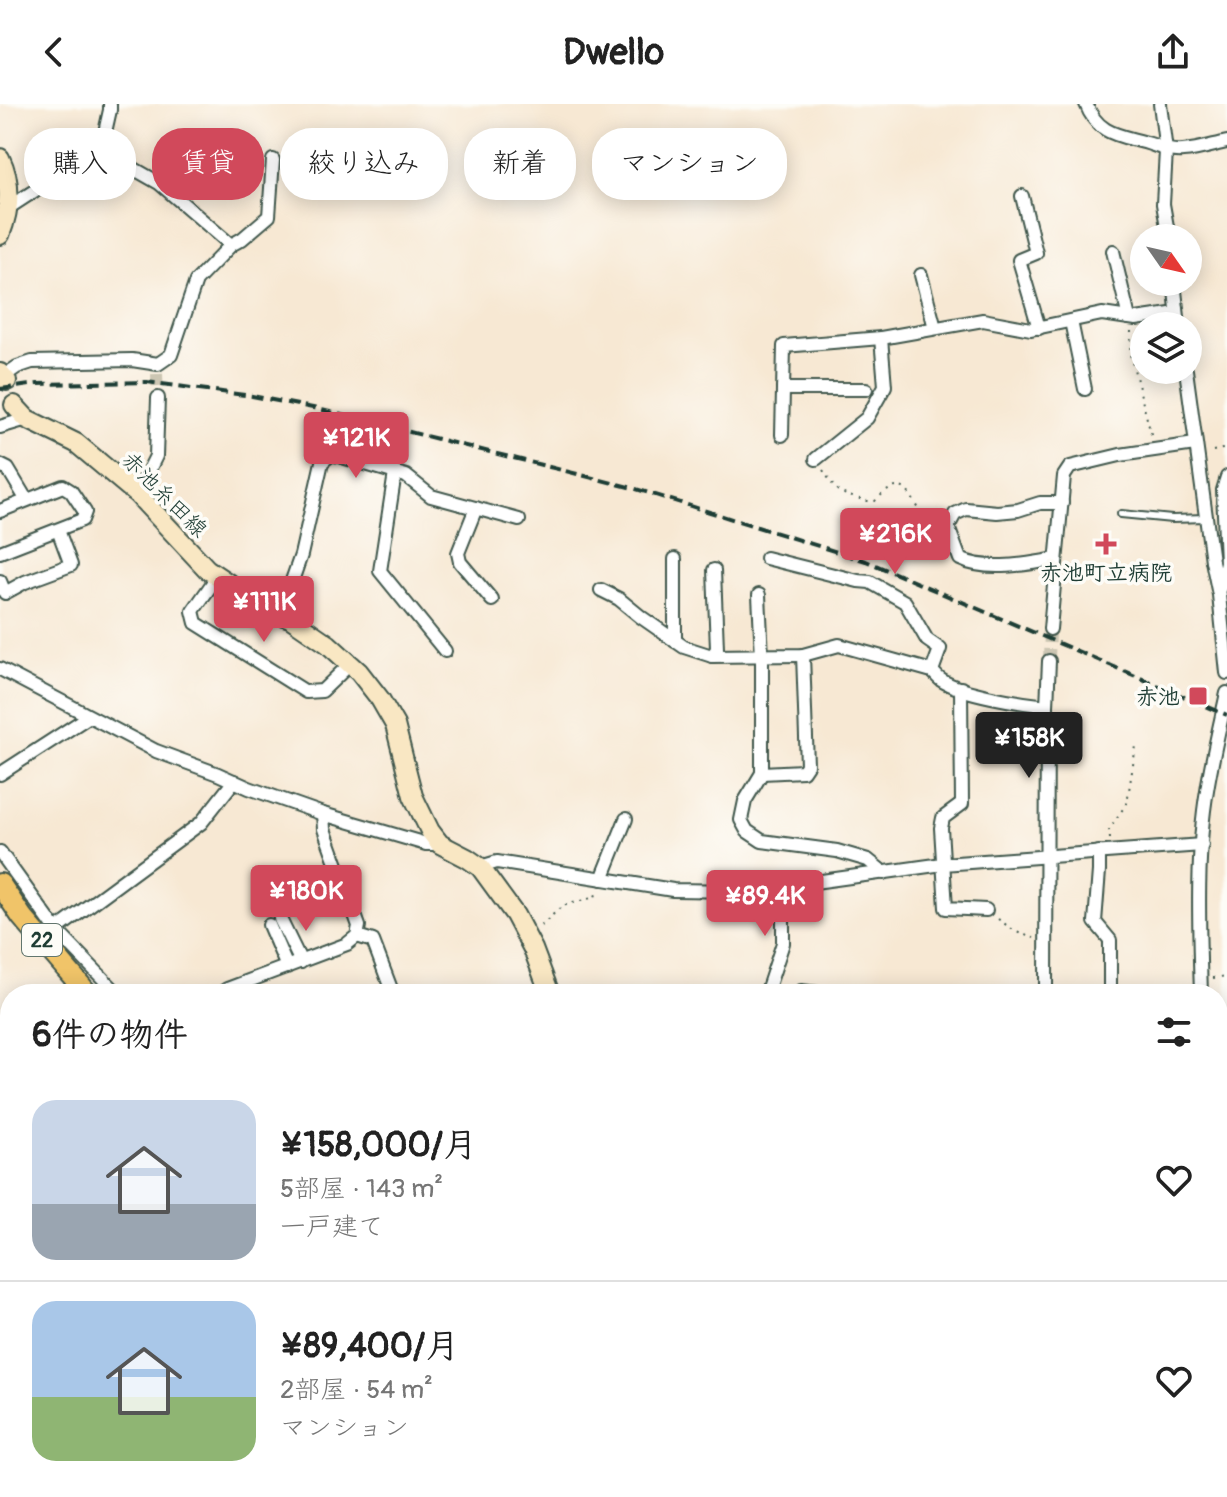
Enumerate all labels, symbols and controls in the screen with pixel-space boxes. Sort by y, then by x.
icon: back [32,30,76,74]
text: Dwello [563,30,664,75]
icon: share [1151,30,1195,74]
chip: 購入 [24,128,136,200]
chip: 賃貸 [152,128,264,200]
chip: 絞り込み [280,128,448,200]
chip: 新着 [464,128,576,200]
chip: マンション [592,128,787,200]
north arrow [1130,224,1202,296]
map controls [1130,224,1202,384]
button: layers [1130,312,1202,384]
pin: ¥121K [300,412,412,480]
text: ¥121K [322,422,390,454]
street label: 赤池糸田線 [115,446,213,544]
pin: ¥216K [839,508,951,576]
text: ¥216K [858,518,932,550]
marker: 赤池町立病院 [1095,533,1117,555]
place label: 赤池町立病院 [1040,559,1172,587]
pin: ¥111K [208,576,320,644]
text: ¥111K [232,586,296,618]
place label: 赤池 [1136,683,1180,711]
marker: 赤池 [1187,685,1209,707]
pin: ¥158K [973,712,1085,780]
text: ¥158K [993,722,1065,754]
pin: ¥180K [250,865,362,933]
pin: ¥89.4K [700,870,830,938]
text: ¥180K [269,875,343,907]
text: ¥89.4K [725,880,806,912]
road number: 22 [22,924,62,956]
icon: filters [1152,1010,1196,1054]
text: 6件の物件 [32,1014,188,1057]
text: ¥158,000/月 [280,1124,477,1167]
icon: home [96,1132,192,1228]
icon: heart [1152,1158,1196,1202]
text: 5部屋 · 143 m² [280,1173,443,1205]
text: 一戸建て [280,1211,384,1243]
text: ¥89,400/月 [280,1325,459,1368]
icon: home [96,1333,192,1429]
icon: heart [1152,1359,1196,1403]
text: 2部屋 · 54 m² [280,1374,433,1406]
text: マンション [280,1412,409,1444]

